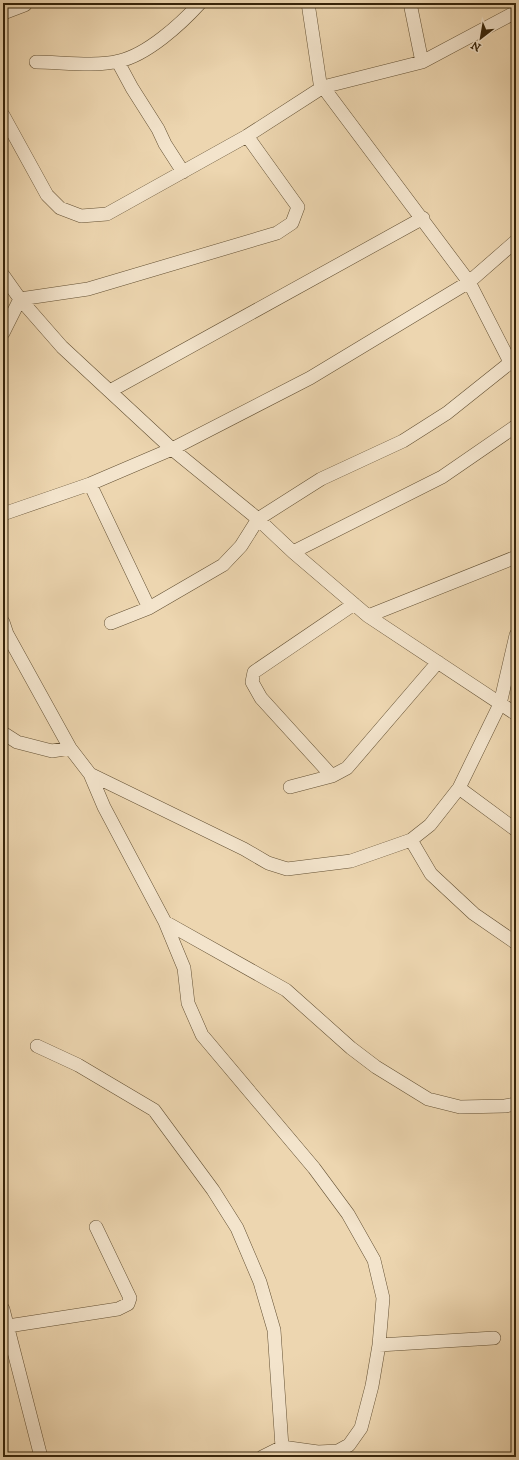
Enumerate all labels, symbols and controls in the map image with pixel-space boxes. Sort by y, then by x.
north arrow [461,18,501,58]
text: N [469,37,484,54]

